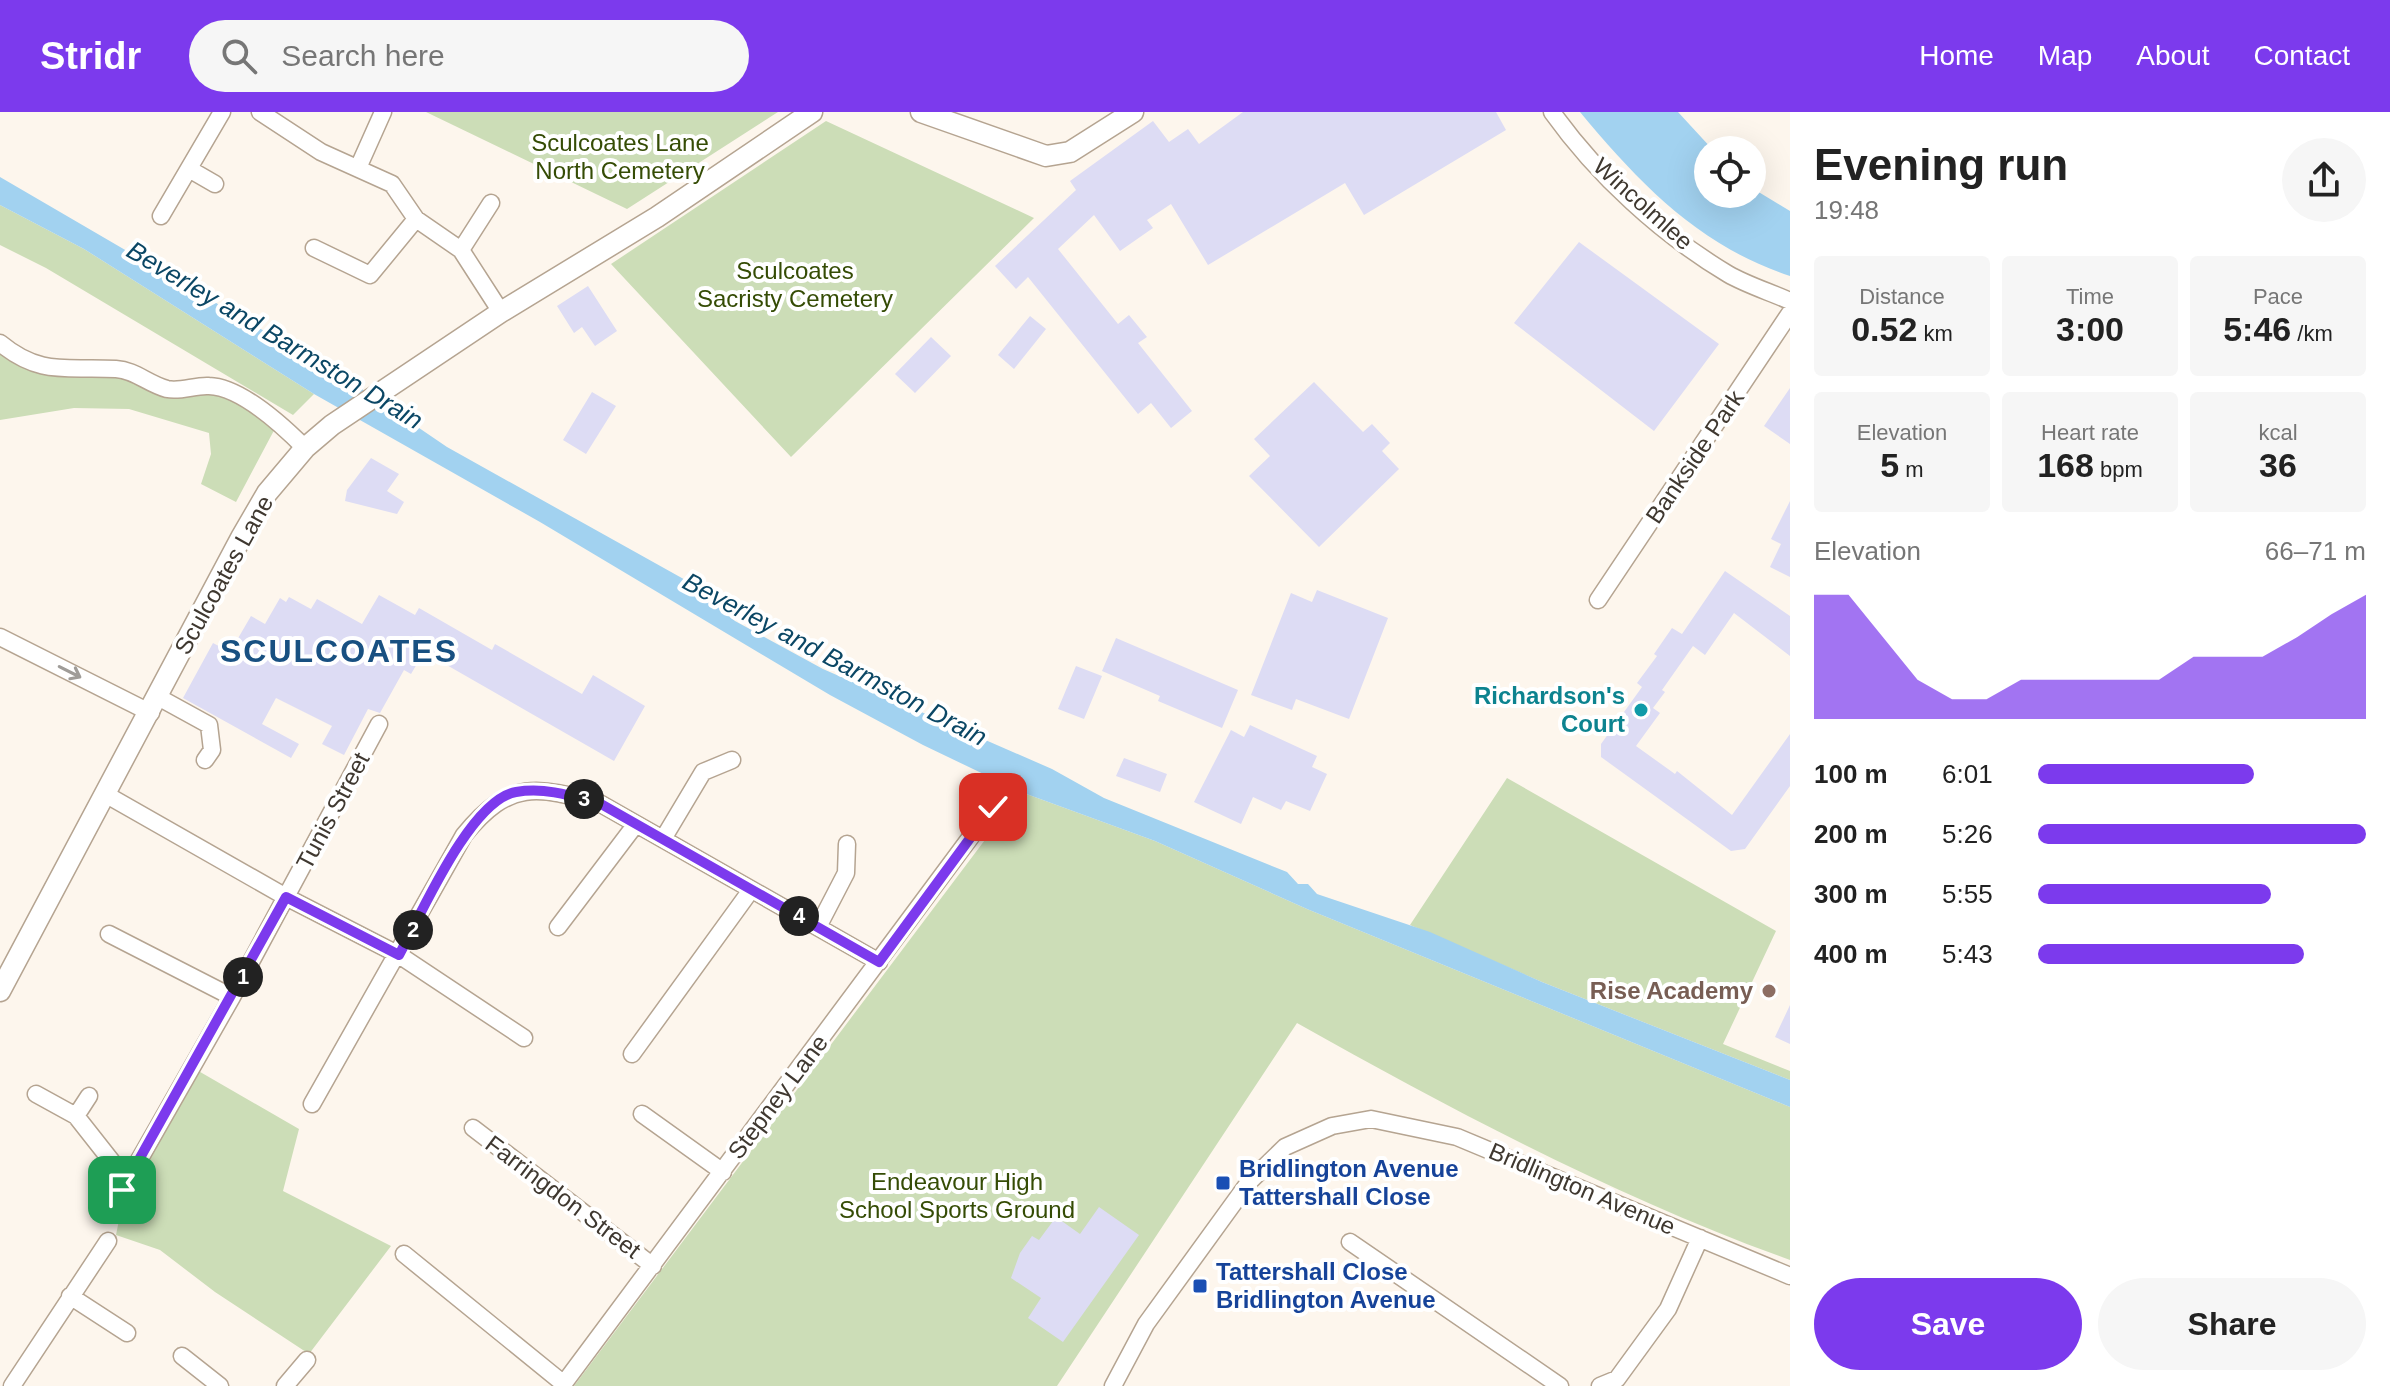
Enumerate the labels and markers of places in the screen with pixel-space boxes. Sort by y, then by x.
place label: Richardson's Court [1474,682,1625,737]
marker: Richardson's Court [1632,701,1650,719]
pin [959,773,1027,841]
pin: 3 [564,779,604,819]
pin: 4 [779,896,819,936]
pin: 2 [393,910,433,950]
pin: 1 [223,957,263,997]
place label: Rise Academy [1590,977,1754,1004]
marker: Rise Academy [1760,982,1778,1000]
place label: Bridlington Avenue Tattershall Close [1239,1155,1459,1210]
pin [88,1156,156,1224]
marker: Bridlington Avenue Tattershall Close [1214,1174,1232,1192]
place label: Tattershall Close Bridlington Avenue [1216,1258,1436,1313]
marker: Tattershall Close Bridlington Avenue [1191,1277,1209,1295]

